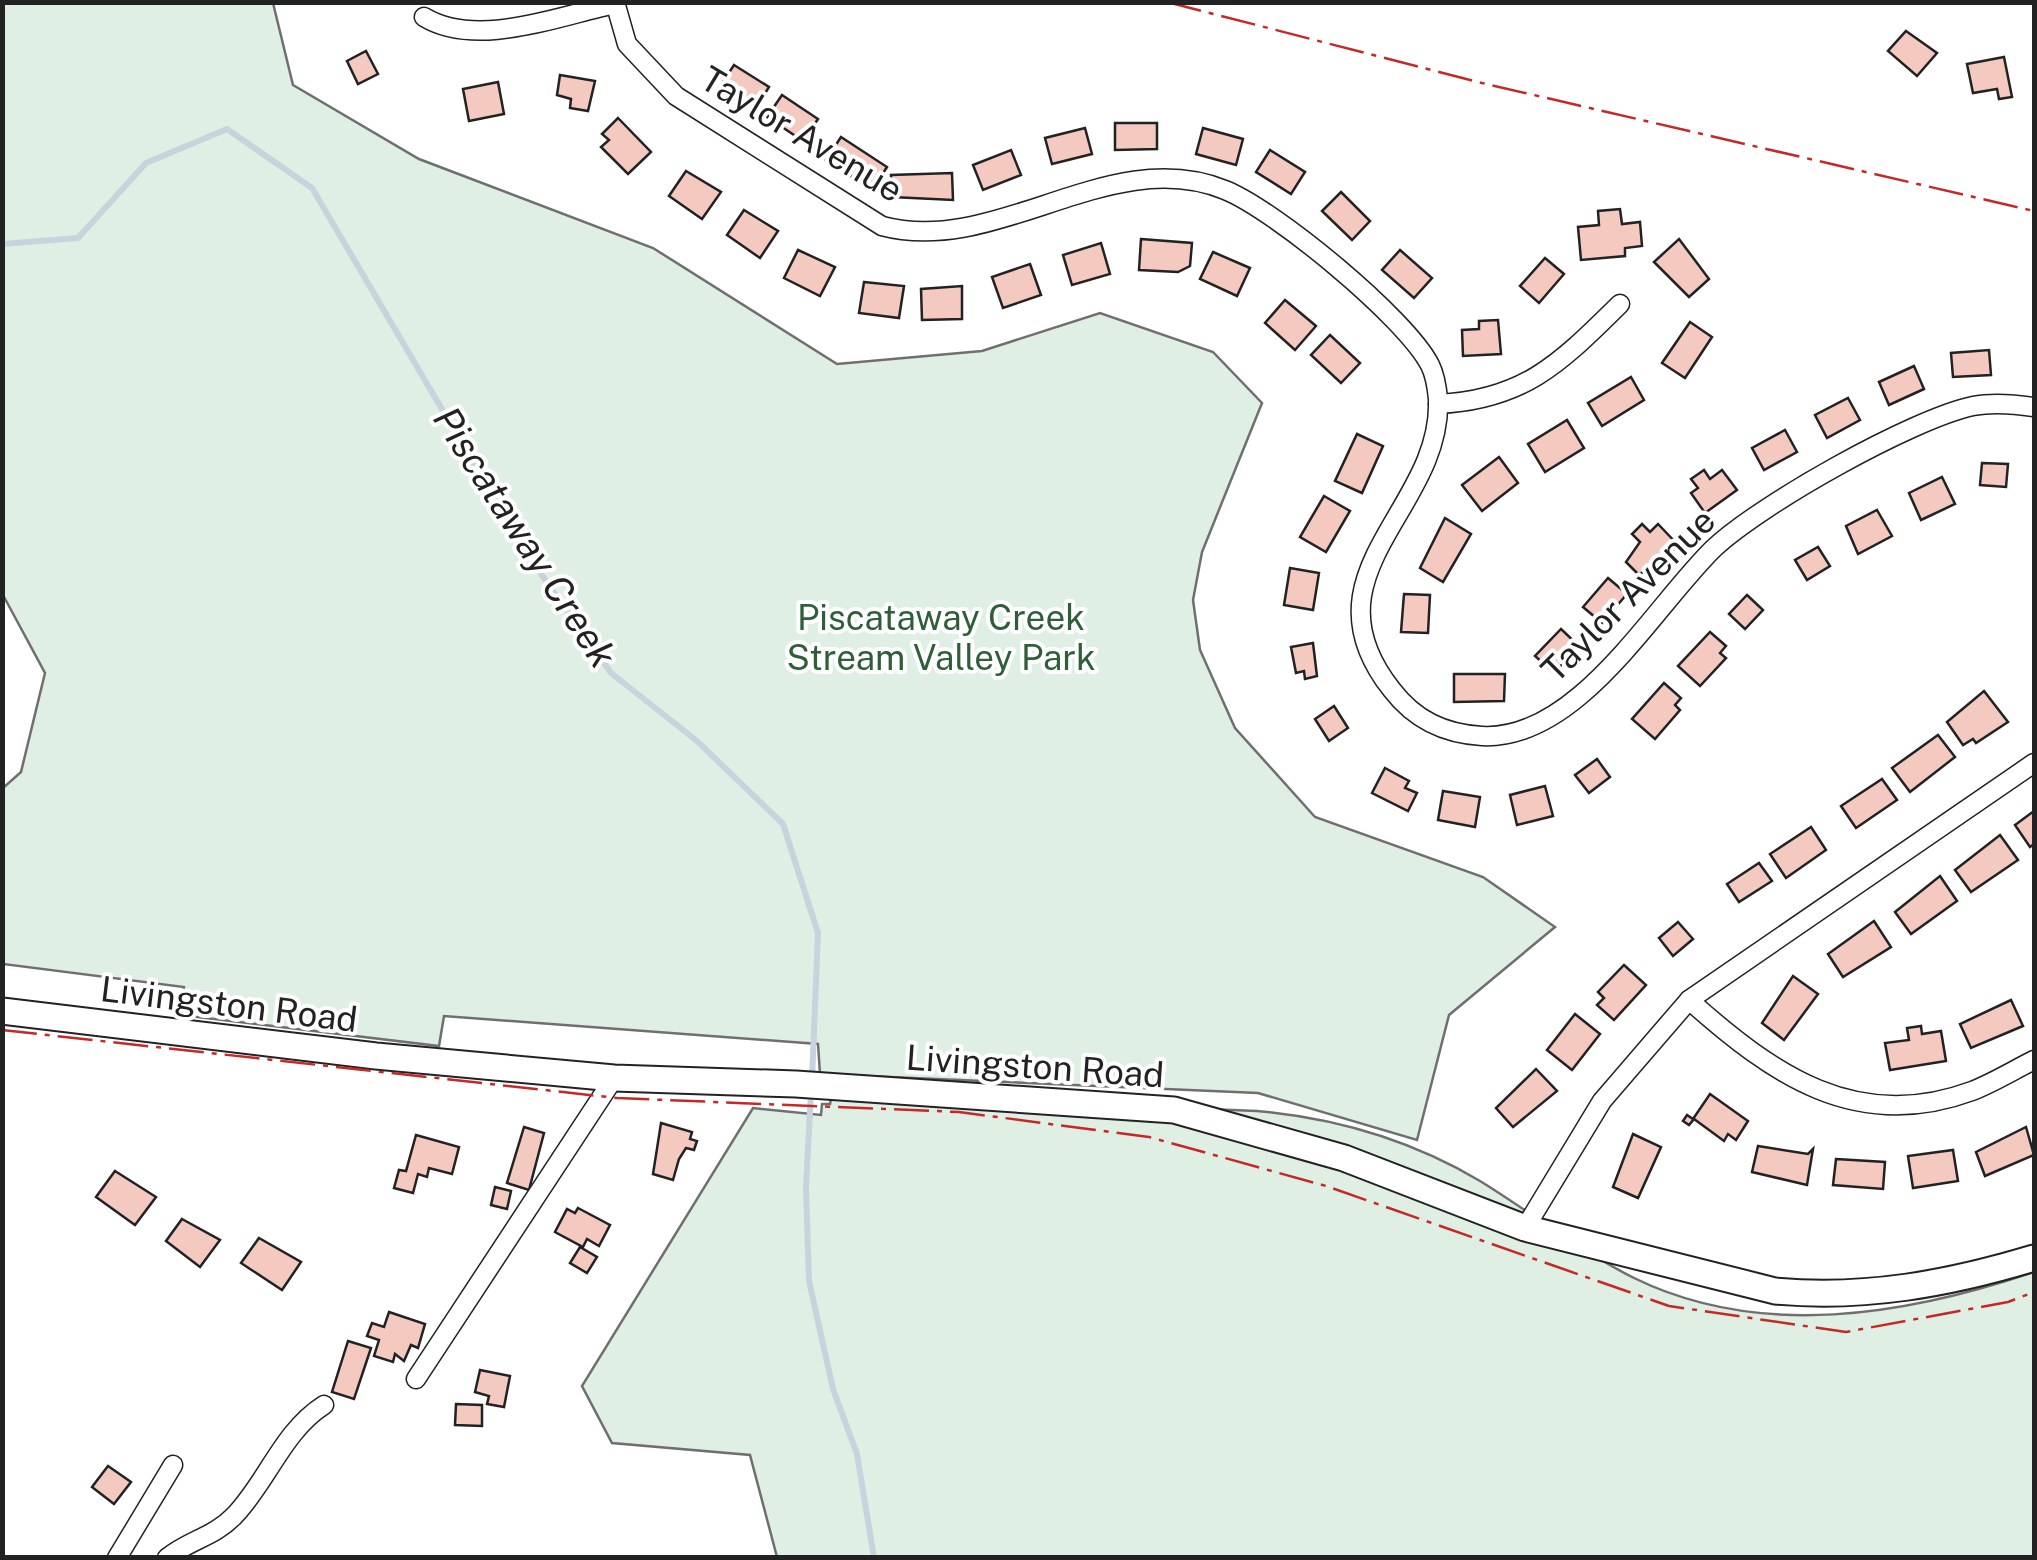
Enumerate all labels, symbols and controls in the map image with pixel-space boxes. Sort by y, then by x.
street label: Taylor Avenue [694,58,910,210]
water label: Piscataway Creek [424,398,626,676]
street label: Taylor Avenue [1533,500,1723,690]
park label: Piscataway Creek Stream Valley Park [786,597,1096,678]
street label: Livingston Road [98,968,360,1040]
street label: Livingston Road [905,1037,1165,1095]

